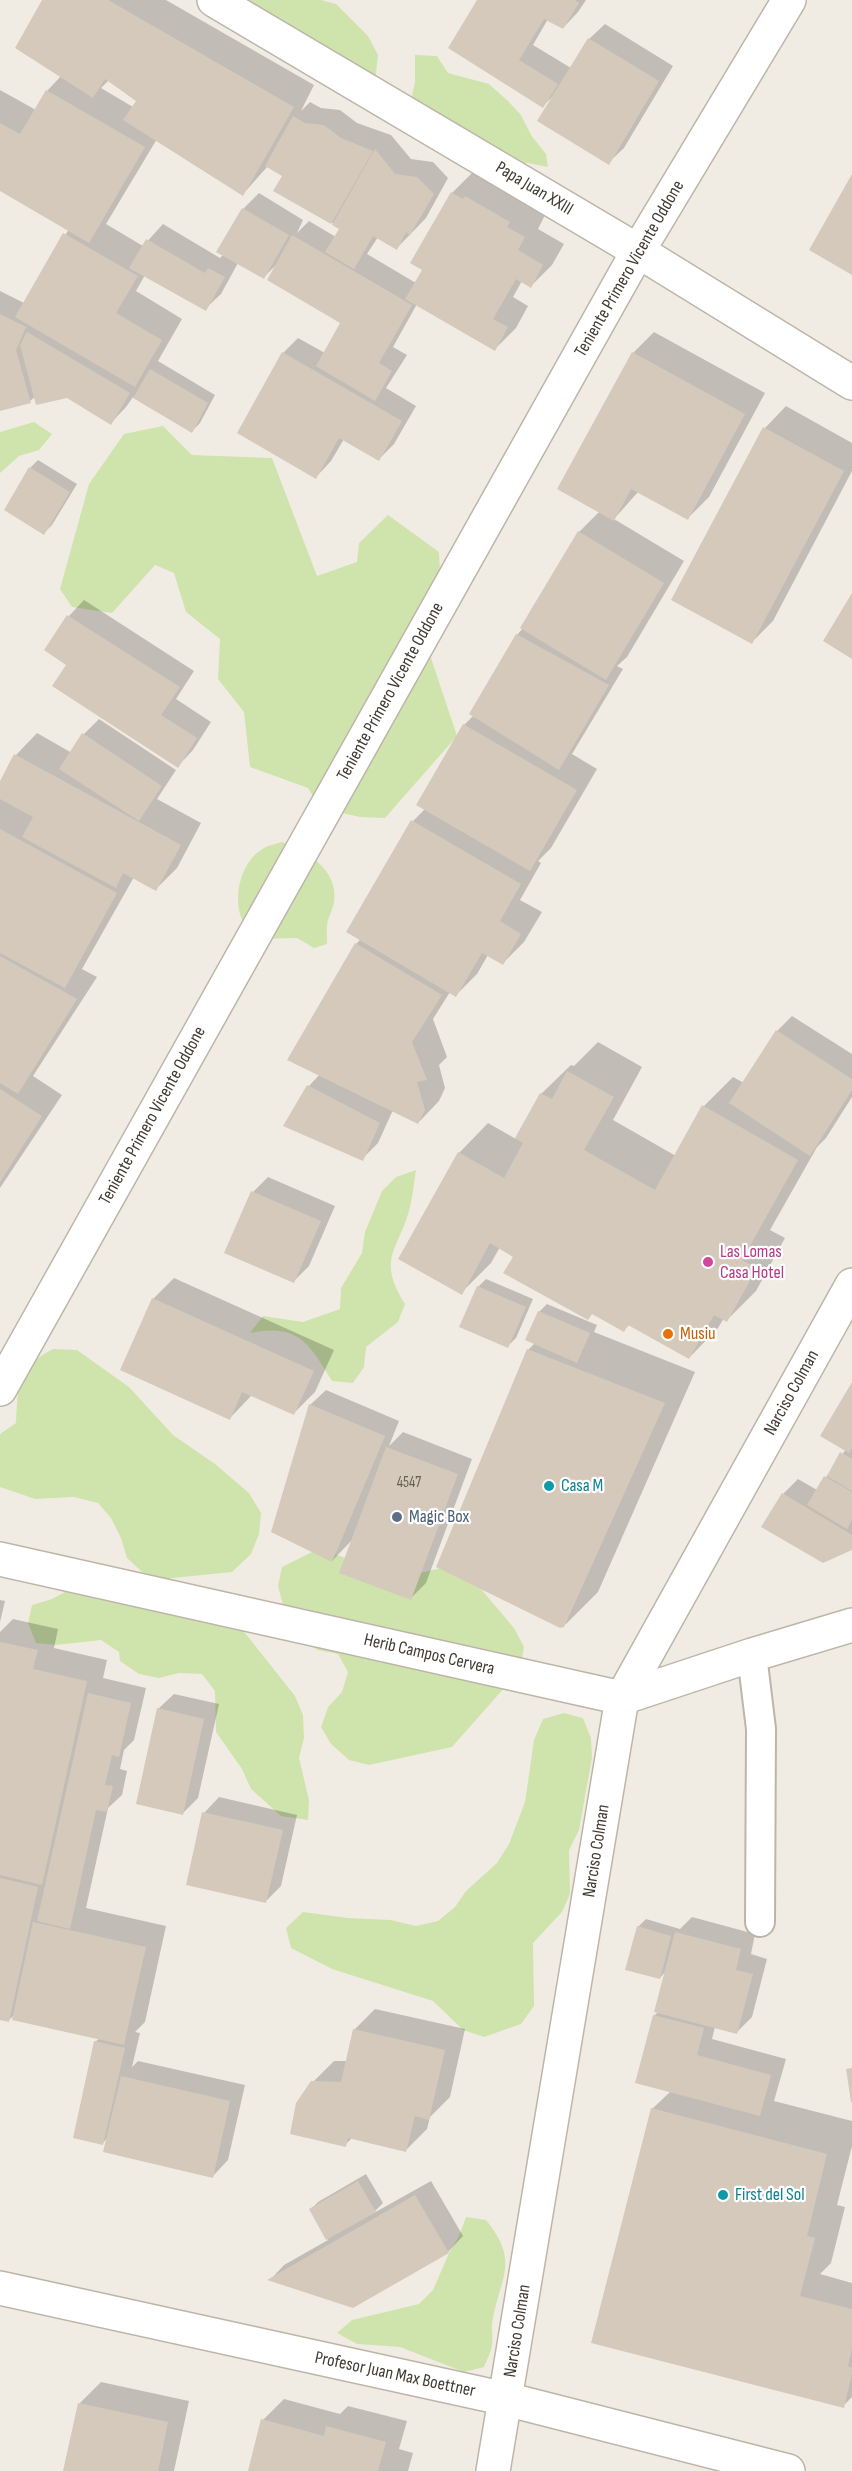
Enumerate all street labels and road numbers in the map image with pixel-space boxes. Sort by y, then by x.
street label: Papa Juan XXIII [491,157,577,221]
street label: Teniente Primero Vicente Oddone [571,177,689,361]
street label: Teniente Primero Vicente Oddone [333,599,449,785]
street label: Teniente Primero Vicente Oddone [95,1023,211,1209]
street label: Narciso Colman [760,1347,824,1439]
street label: Herib Campos Cervera [362,1629,496,1681]
street label: Narciso Colman [579,1803,615,1899]
street label: Narciso Colman [500,2283,536,2379]
street label: Profesor Juan Max Boettner [313,2347,477,2403]

